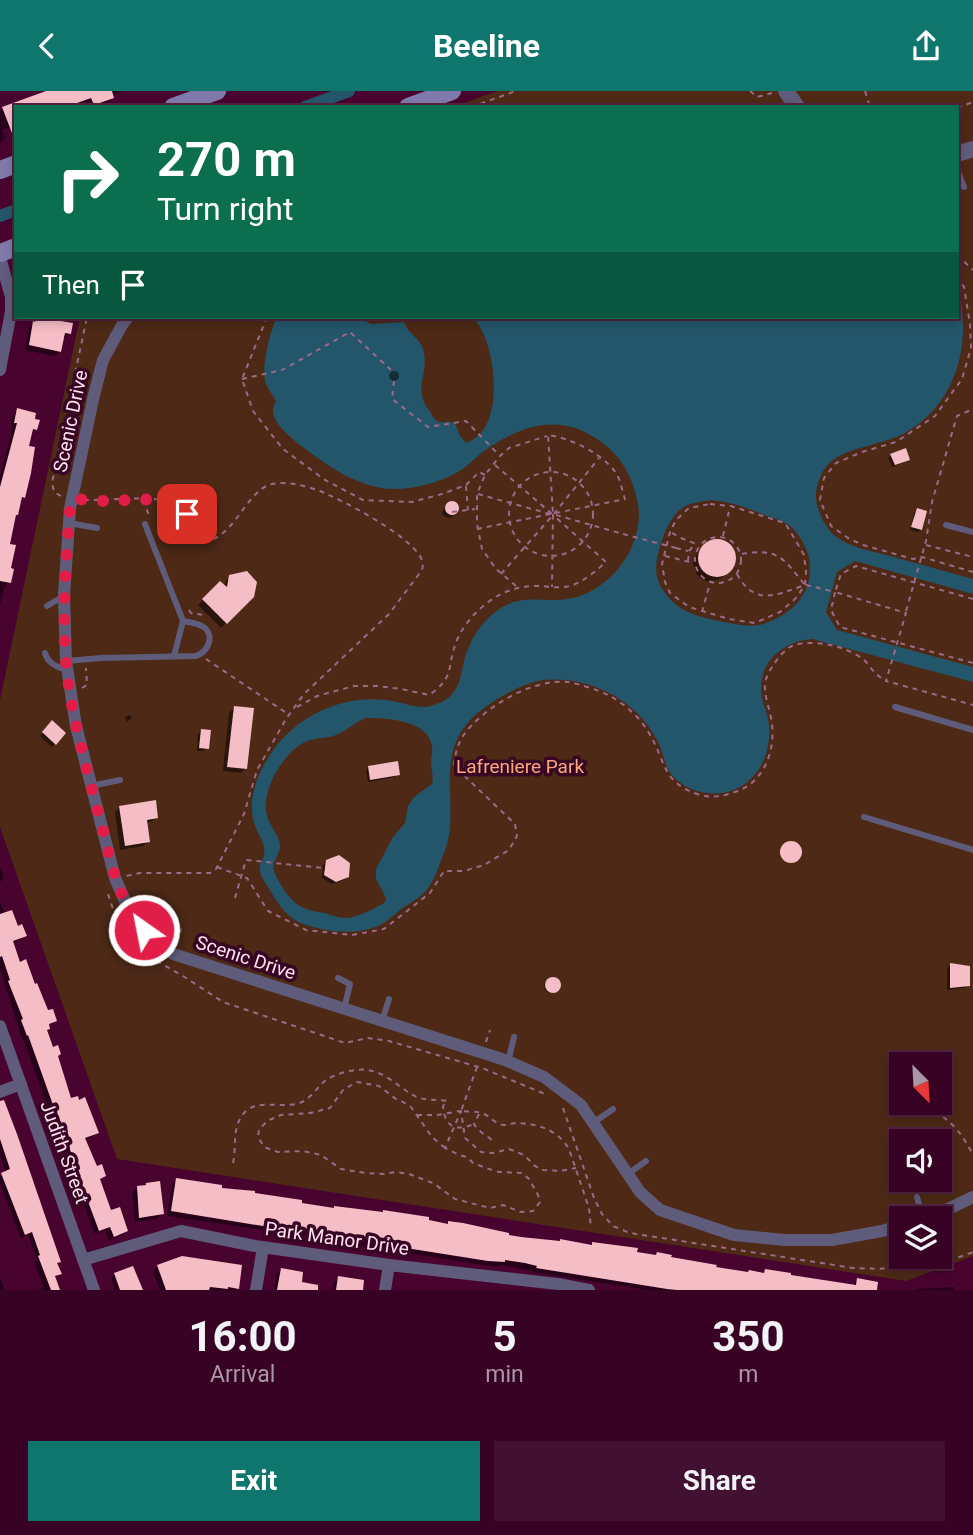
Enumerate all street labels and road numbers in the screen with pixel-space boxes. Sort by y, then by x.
street label: Scenic Drive [48,368,93,474]
street label: Scenic Drive [193,931,299,984]
street label: Judith Street [35,1098,94,1207]
street label: Park Manor Drive [263,1217,410,1260]

